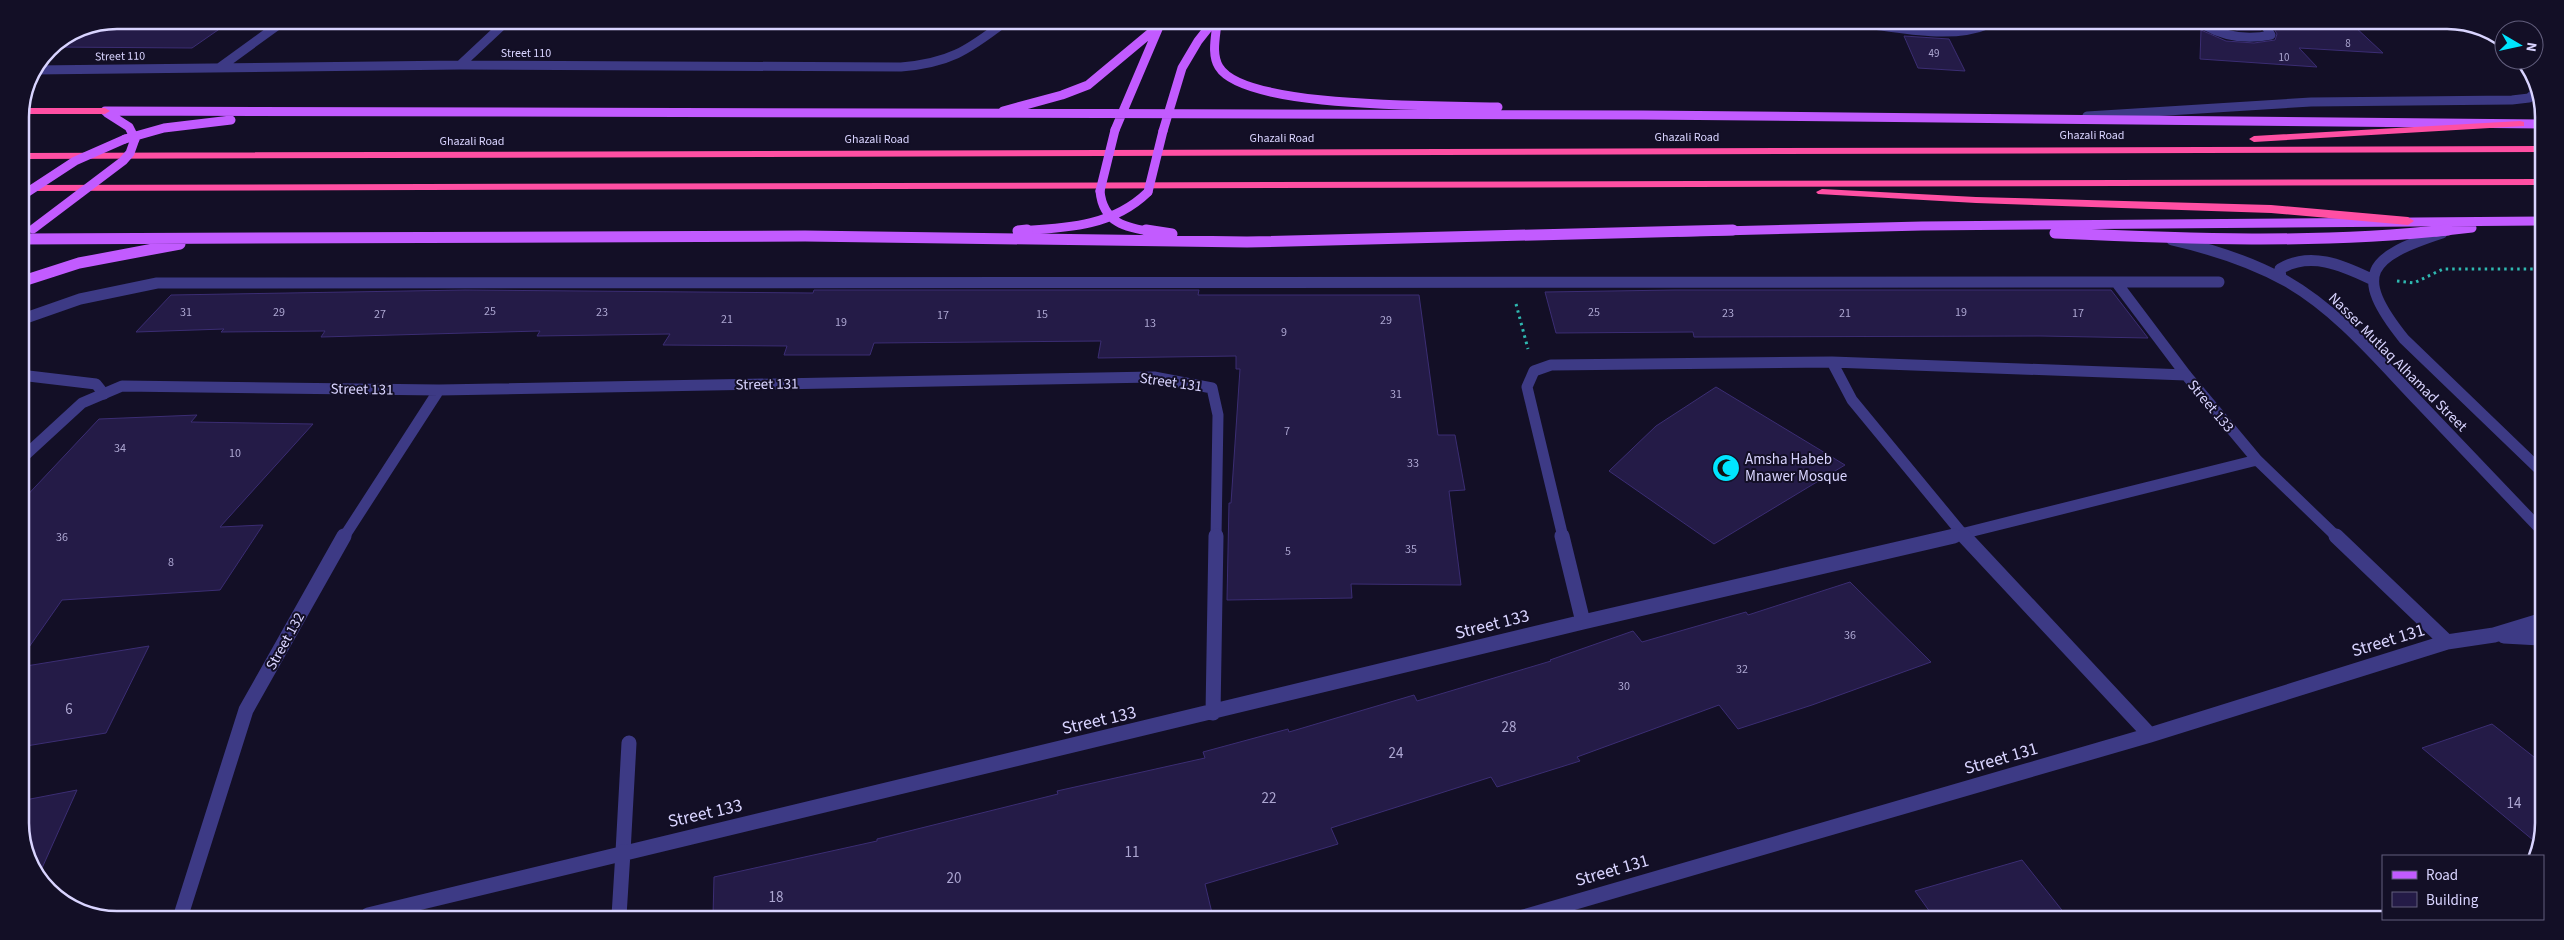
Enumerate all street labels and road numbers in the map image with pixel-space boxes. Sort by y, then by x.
street label: Street 110 [501,45,551,62]
street label: Street 110 [95,48,145,65]
street label: Ghazali Road [2059,127,2125,144]
street label: Ghazali Road [1654,129,1720,146]
street label: Ghazali Road [1249,130,1315,147]
street label: Ghazali Road [844,131,910,148]
street label: Ghazali Road [439,133,505,150]
street label: Nasser Mutlaq Alhamad Street [2323,288,2472,437]
street label: Street 131 [1138,368,1204,397]
street label: Street 131 [735,373,799,396]
street label: Street 133 [2182,375,2239,437]
street label: Street 131 [330,378,394,401]
street label: Street 133 [1452,603,1532,646]
street label: Street 132 [261,609,310,674]
street label: Street 131 [2348,617,2428,663]
street label: Street 133 [1059,700,1139,741]
street label: Street 131 [1961,736,2041,781]
street label: Street 133 [665,793,745,834]
street label: Street 131 [1572,848,1652,893]

